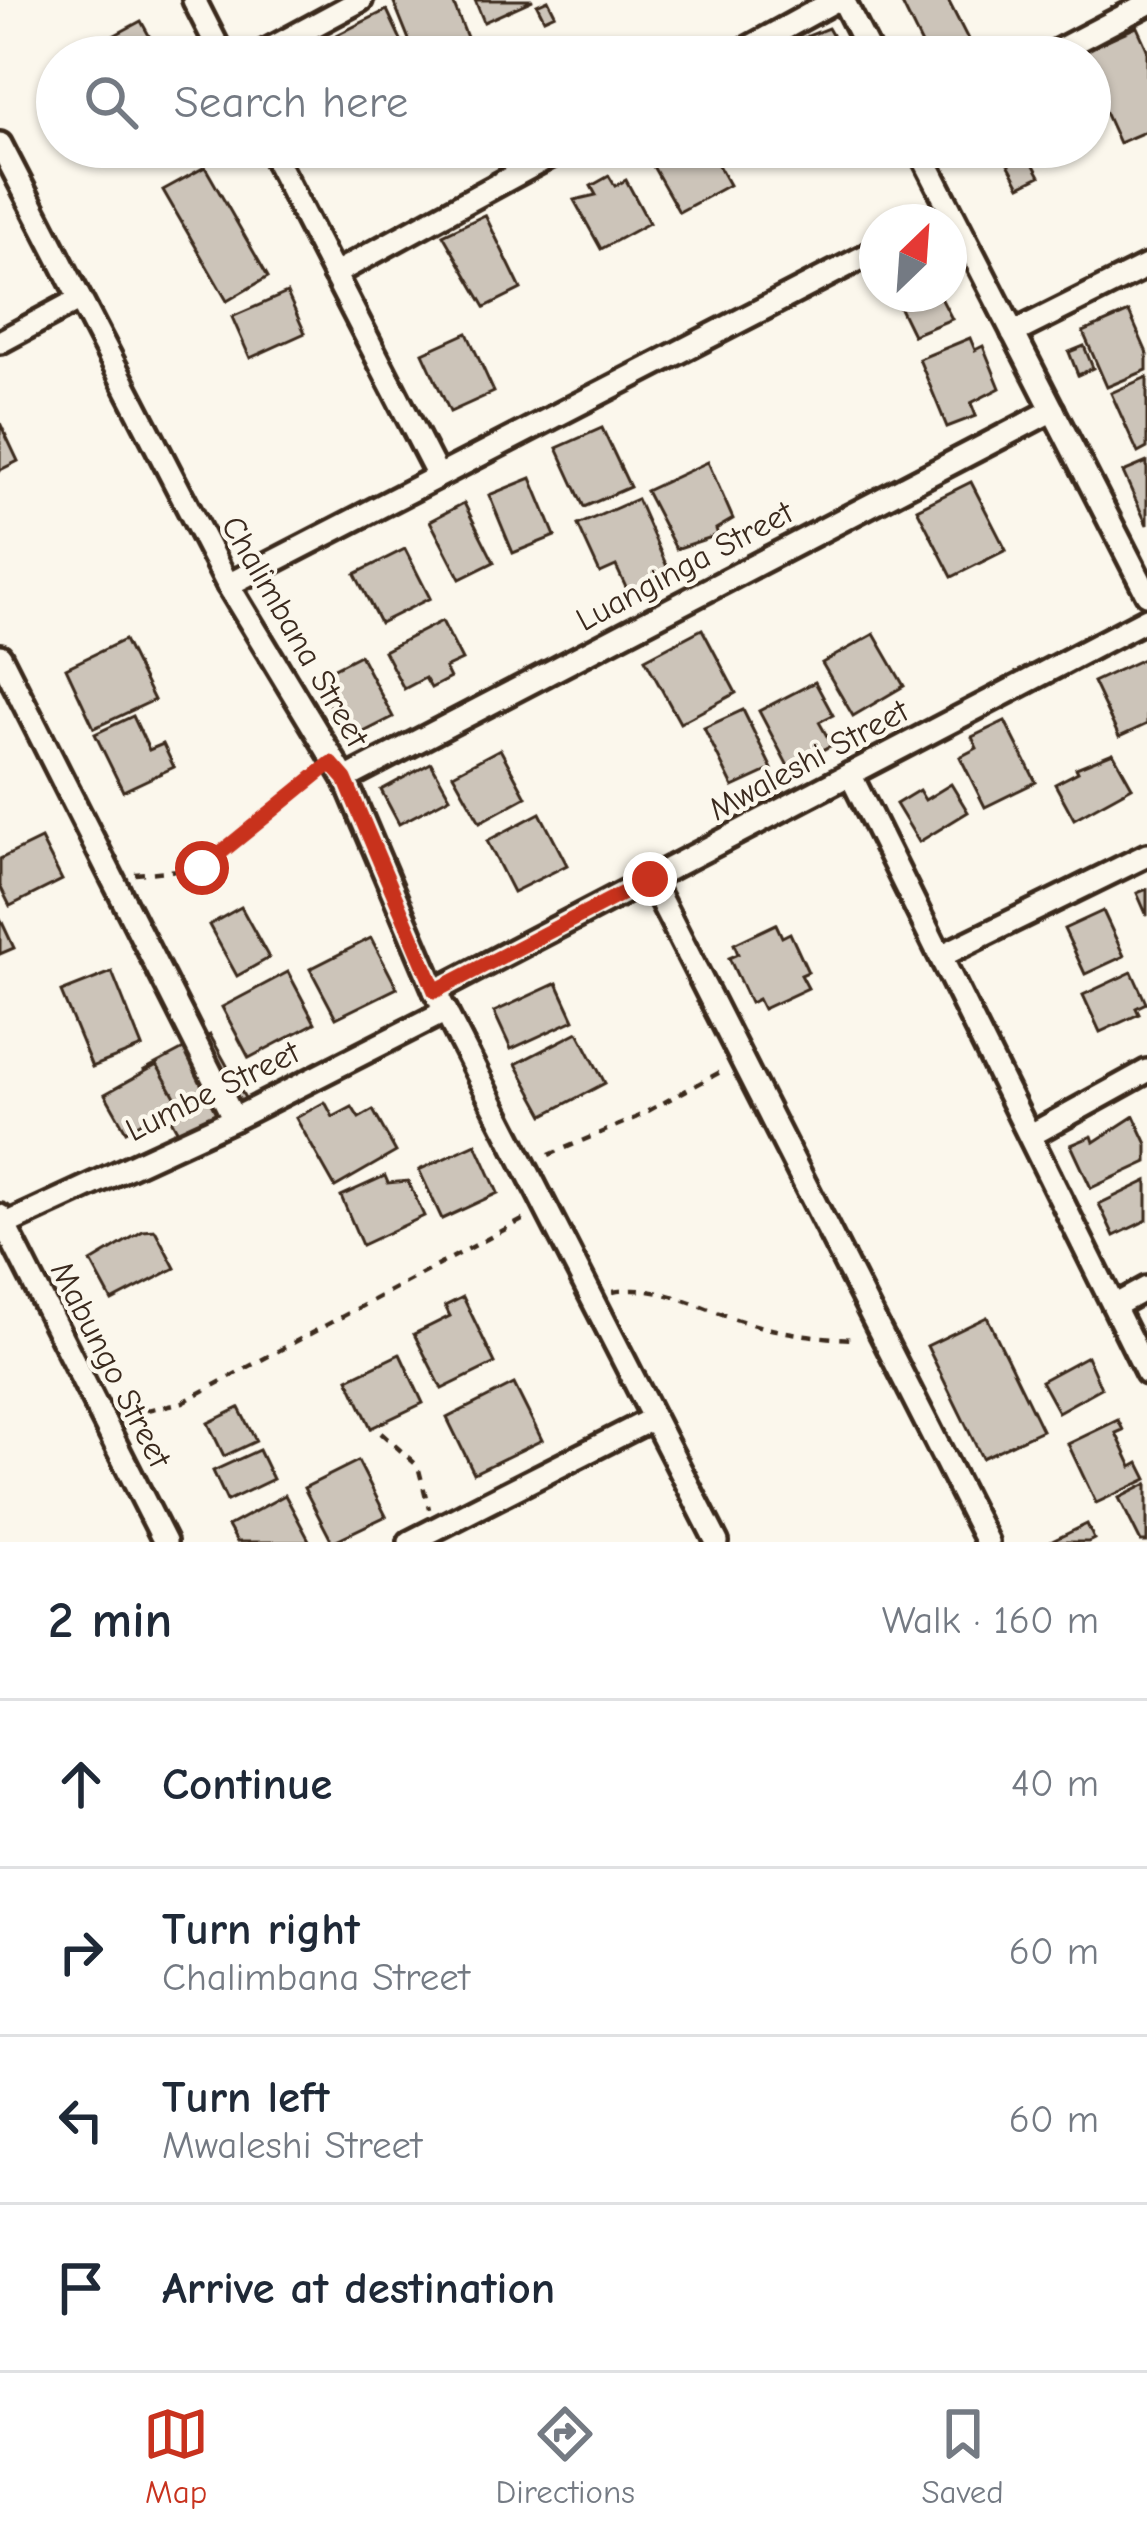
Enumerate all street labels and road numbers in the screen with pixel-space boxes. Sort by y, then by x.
street label: Luanginga Street [570,492,801,639]
street label: Chalimbana Street [214,509,378,755]
street label: Mwaleshi Street [702,691,916,828]
street label: Lumbe Street [120,1032,307,1149]
street label: Mabungo Street [43,1255,180,1475]

